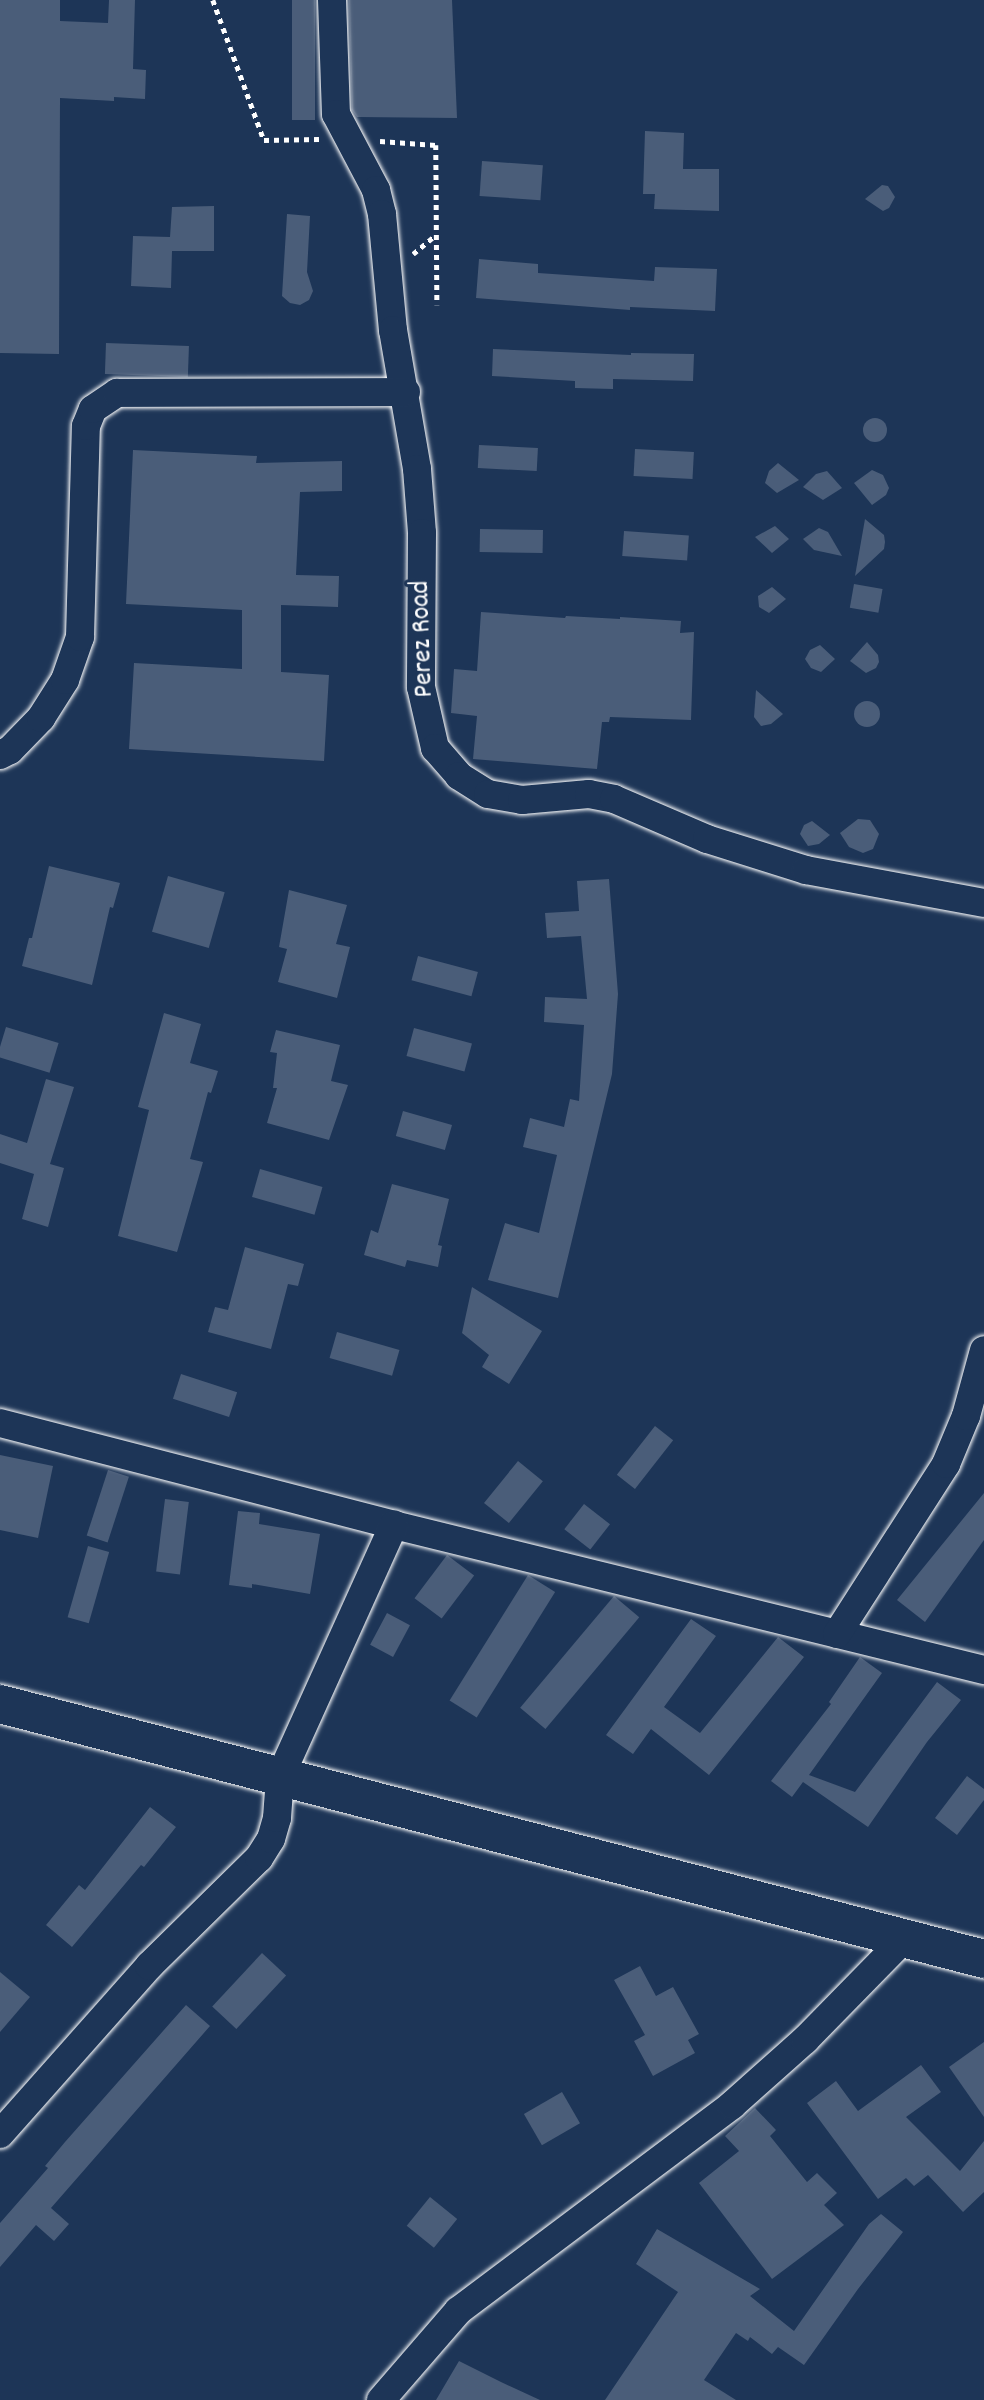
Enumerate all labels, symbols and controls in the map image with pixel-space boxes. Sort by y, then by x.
street label: Perez Road [405,580,443,698]

